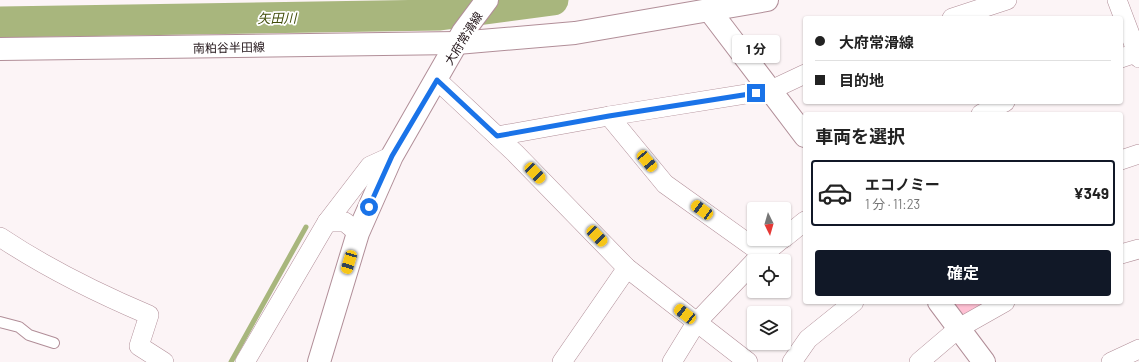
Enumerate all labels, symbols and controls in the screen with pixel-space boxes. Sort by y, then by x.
street label: 大府常滑線 [441,9,485,67]
water label: 矢田川 [257,10,299,26]
text: 大府常滑線 [839,33,914,51]
callout: 1 分 [732,35,780,63]
street label: 南粕谷半田線 [193,39,265,55]
text: 1 分 [746,41,766,57]
text: 目的地 [839,71,884,89]
route end [747,84,765,102]
text: 車両を選択 [815,125,905,147]
car [635,148,659,174]
car [522,160,548,186]
icon: car [817,175,853,211]
text: エコノミー [865,175,940,193]
text: ¥349 [1074,184,1109,202]
text: 1 分 · 11:23 [865,196,920,212]
route start [360,198,378,216]
car [689,198,715,222]
north arrow [747,202,791,246]
map controls [747,202,791,350]
car [584,223,610,249]
car [340,249,358,275]
button: 確定 [815,250,1111,296]
button: locate [747,254,791,298]
car [672,302,698,326]
button: layers [747,306,791,350]

